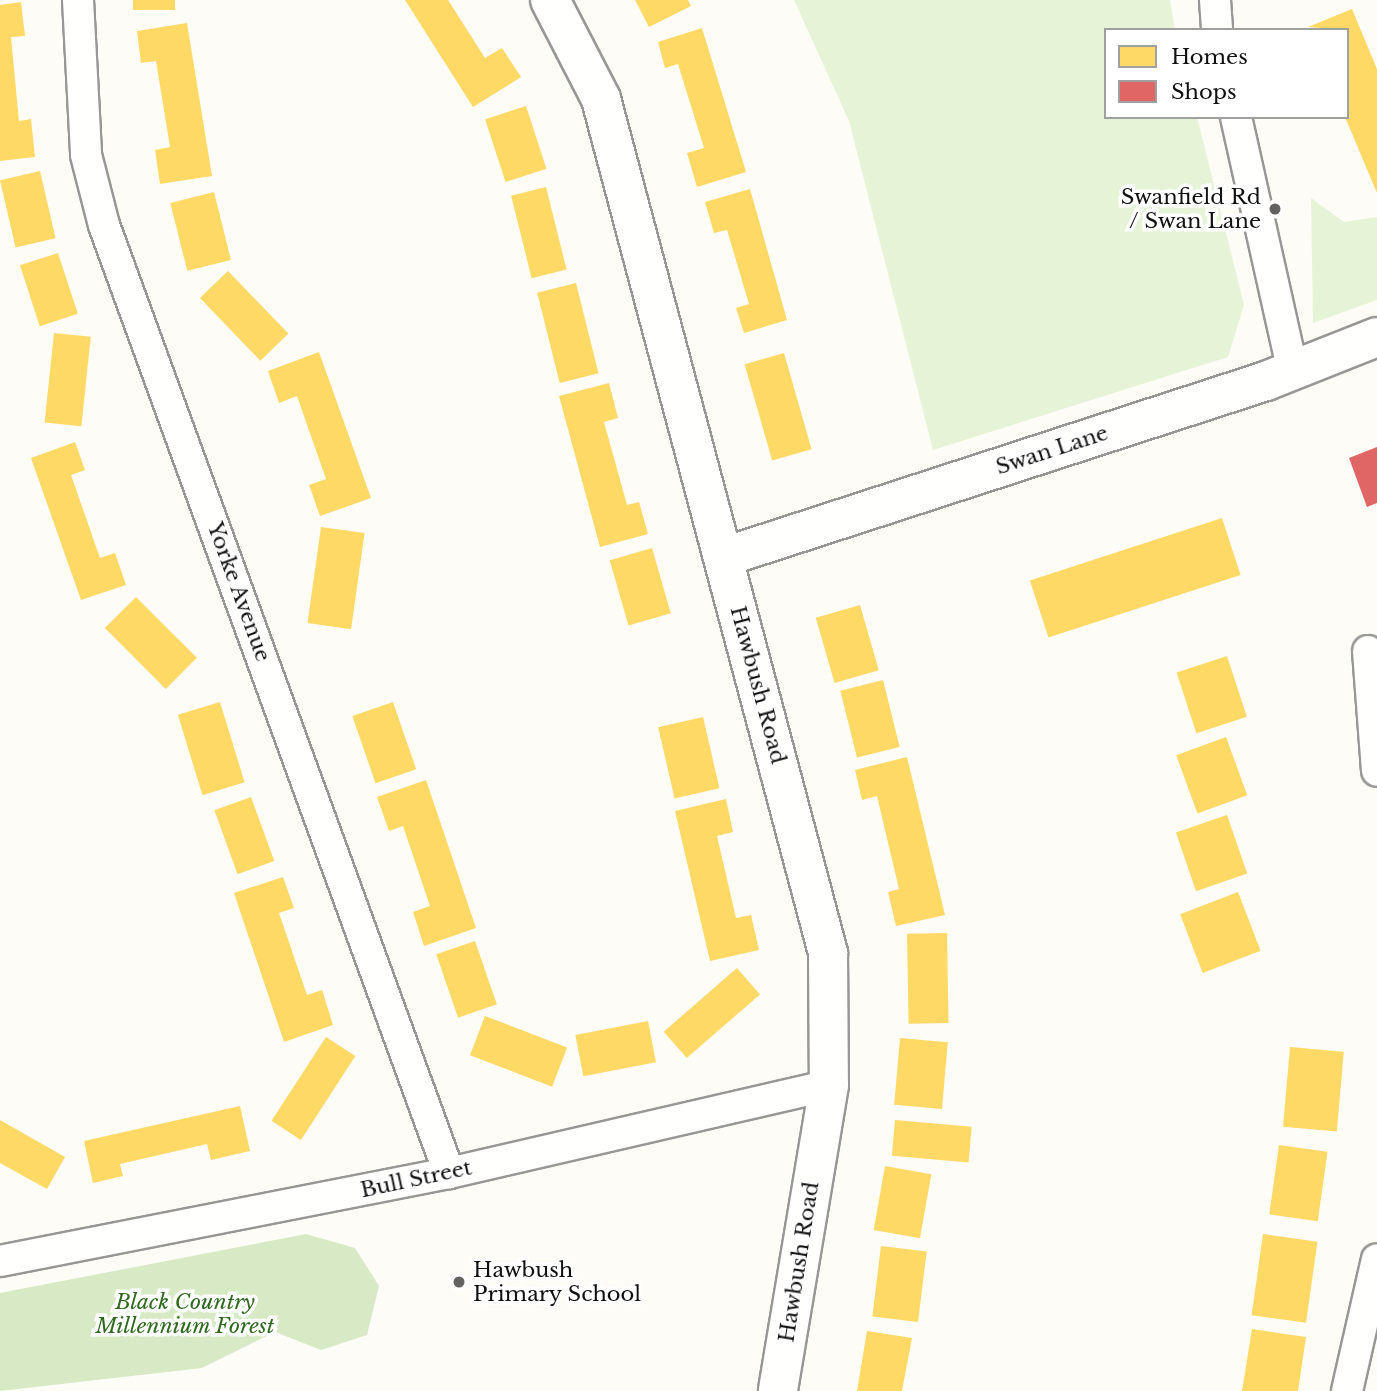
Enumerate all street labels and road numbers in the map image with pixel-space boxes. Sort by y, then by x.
street label: Swan Lane [993,420,1111,480]
street label: Yorke Avenue [202,519,276,665]
street label: Hawbush Road [725,603,791,767]
street label: Bull Street [358,1155,474,1203]
street label: Hawbush Road [774,1180,824,1344]

